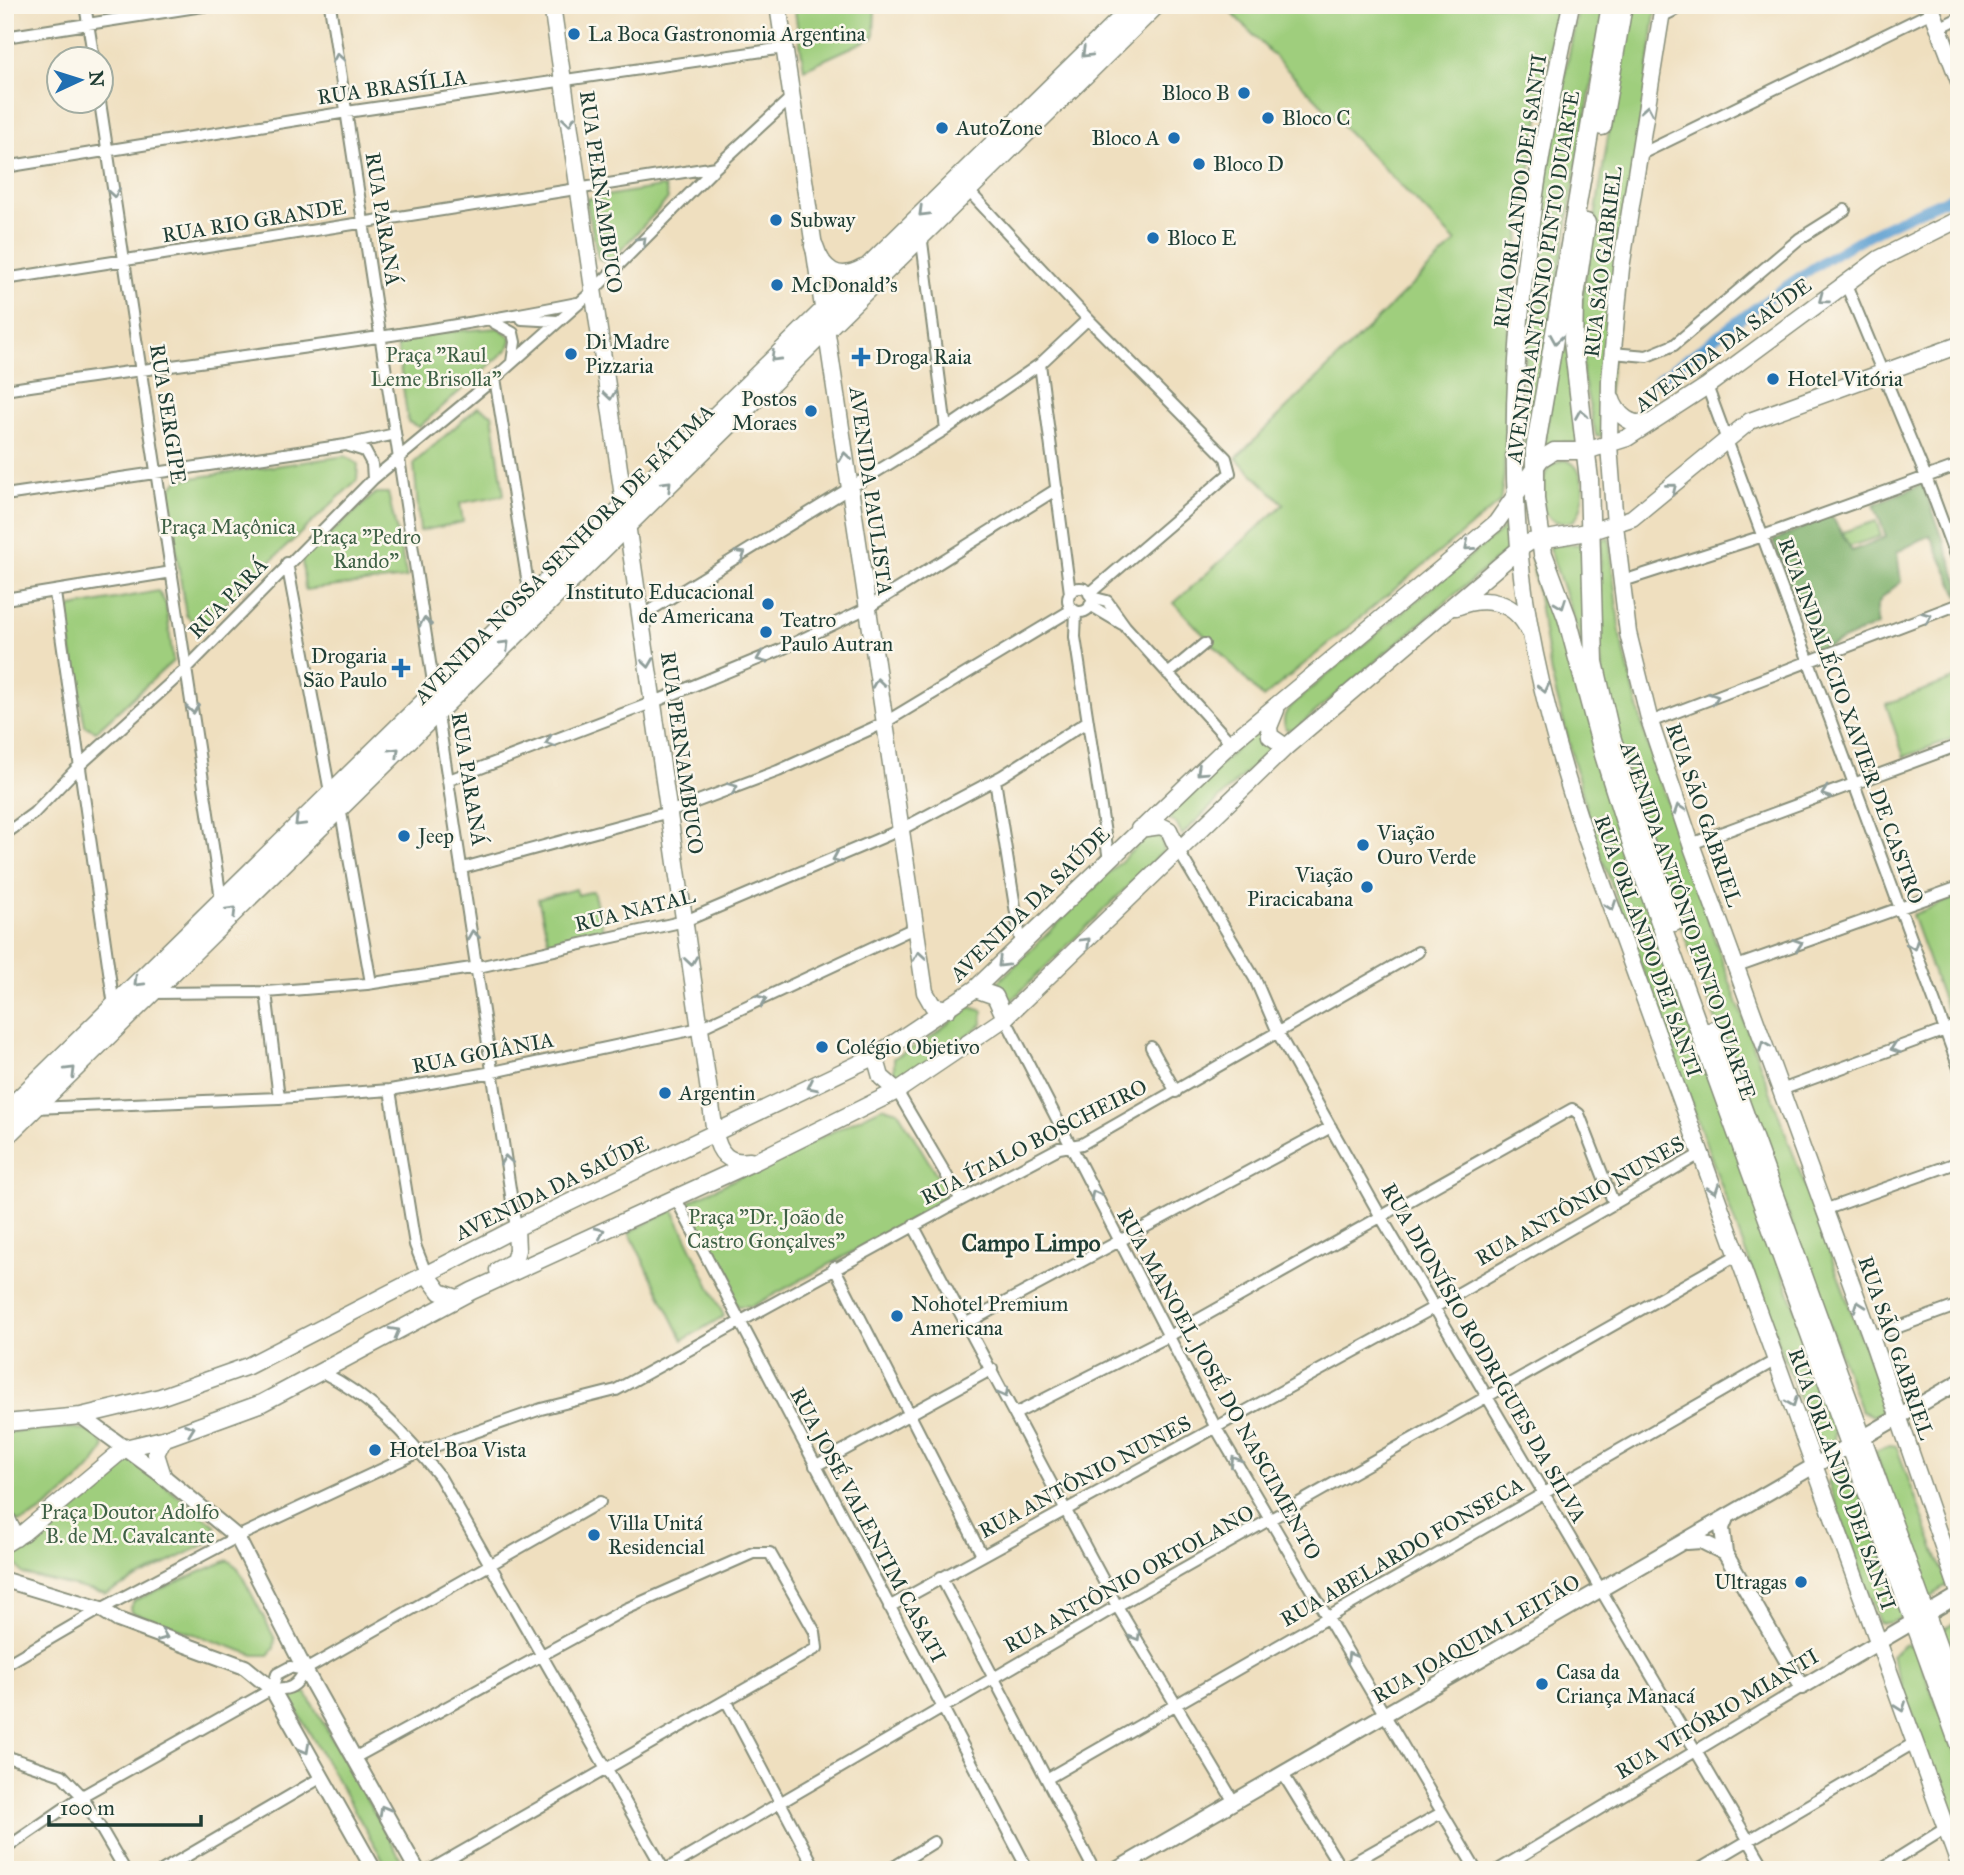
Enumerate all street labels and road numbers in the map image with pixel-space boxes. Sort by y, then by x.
street label: RUA ORLANDO DEI SANTI [1488,52,1552,330]
street label: RUA BRASÍLIA [315,63,469,110]
street label: RUA PERNAMBUCO [574,89,628,295]
street label: AVENIDA ANTÔNIO PINTO DUARTE [1501,89,1585,466]
street label: RUA PARANÁ [360,150,406,288]
street label: RUA SÃO GABRIEL [1578,164,1628,359]
street label: RUA RIO GRANDE [160,194,348,248]
street label: AVENIDA DA SAÚDE [1628,271,1816,418]
street label: RUA SERGIPE [144,342,192,486]
street label: AVENIDA PAULISTA [843,384,898,597]
street label: AVENIDA NOSSA SENHORA DE FÁTIMA [408,399,719,710]
street label: RUA INDALÉCIO XAVIER DE CASTRO [1772,534,1930,908]
street label: RUA PARÁ [183,552,273,644]
street label: RUA PERNAMBUCO [655,650,709,856]
street label: RUA PARANÁ [446,710,492,848]
street label: RUA SÃO GABRIEL [1660,720,1748,911]
street label: AVENIDA ANTÔNIO PINTO DUARTE [1614,738,1762,1103]
street label: RUA ORLANDO DEI SANTI [1588,812,1708,1080]
street label: AVENIDA DA SAÚDE [943,820,1115,988]
street label: RUA NATAL [572,882,699,938]
street label: RUA GOIÂNIA [410,1027,556,1079]
street label: RUA ÍTALO BOSCHEIRO [916,1073,1152,1210]
street label: AVENIDA DA SAÚDE [450,1129,653,1247]
street label: RUA ANTÔNIO NUNES [1471,1130,1689,1272]
street label: RUA DIONÍSIO RODRIGUES DA SILVA [1376,1178,1593,1527]
street label: RUA MANOEL JOSÉ DO NASCIMENTO [1111,1203,1328,1564]
street label: RUA SÃO GABRIEL [1852,1253,1940,1444]
street label: RUA ORLANDO DEI SANTI [1782,1345,1902,1613]
street label: RUA JOSÉ VALENTIM CASATI [784,1383,952,1667]
street label: RUA ANTÔNIO NUNES [974,1410,1196,1544]
street label: RUA ABELARDO FONSECA [1276,1472,1528,1632]
street label: RUA ANTÔNIO ORTOLANO [999,1499,1259,1659]
street label: RUA JOAQUIM LEITÃO [1367,1569,1585,1709]
street label: RUA VITÓRIO MIANTI [1610,1642,1823,1785]

